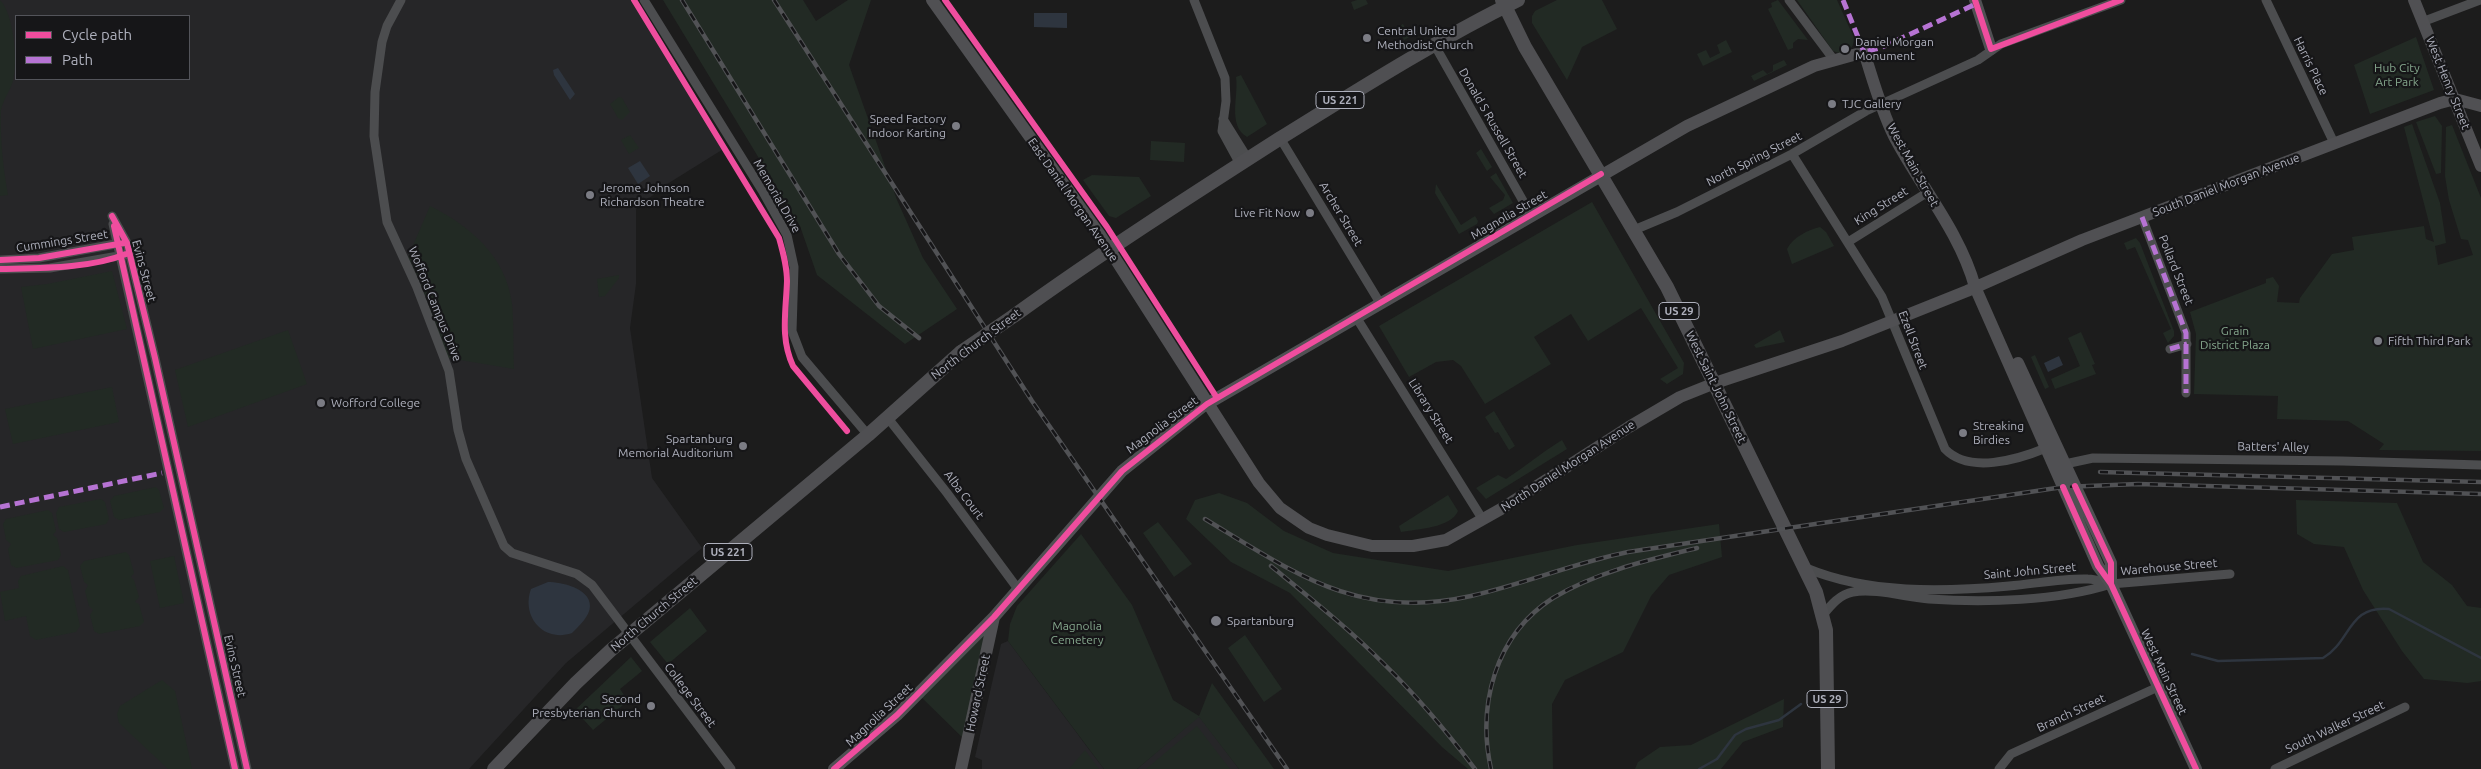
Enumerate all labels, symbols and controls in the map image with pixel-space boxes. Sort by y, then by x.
legend [15,15,190,80]
place label: Central United Methodist Church [1377,24,1473,52]
text: Cycle path [62,26,132,43]
marker: Central United Methodist Church [1361,32,1373,44]
street label: Harris Place [2291,34,2331,98]
street label: West Henry Street [2423,34,2473,132]
place label: Daniel Morgan Monument [1855,35,1934,63]
marker: Daniel Morgan Monument [1839,43,1851,55]
text: Path [62,51,93,68]
park label: Hub City Art Park [2374,61,2420,89]
street label: Donald S Russell Street [1456,66,1530,180]
road number: US 221 [1316,92,1364,108]
place label: TJC Gallery [1842,97,1901,111]
marker: TJC Gallery [1826,98,1838,110]
place label: Speed Factory Indoor Karting [868,112,946,140]
marker: Speed Factory Indoor Karting [950,120,962,132]
street label: West Main Street [1884,121,1942,209]
street label: North Spring Street [1704,129,1804,189]
street label: East Daniel Morgan Avenue [1025,135,1121,265]
street label: South Daniel Morgan Avenue [2150,150,2302,220]
street label: Memorial Drive [750,157,804,235]
street label: Archer Street [1316,179,1366,249]
place label: Jerome Johnson Richardson Theatre [600,181,705,209]
street label: King Street [1852,184,1910,228]
street label: Magnolia Street [1468,187,1550,243]
marker: Jerome Johnson Richardson Theatre [584,189,596,201]
place label: Live Fit Now [1234,206,1300,220]
marker: Live Fit Now [1304,207,1316,219]
street label: Cummings Street [15,227,109,255]
street label: Pollard Street [2155,233,2197,307]
street label: Evins Street [129,238,159,304]
street label: Wofford Campus Drive [405,245,465,363]
road number: US 29 [1659,302,1699,320]
street label: North Church Street [928,306,1024,382]
street label: Ezell Street [1895,309,1931,371]
park label: Grain District Plaza [2200,324,2270,352]
street label: West Saint John Street [1683,329,1749,445]
place label: Fifth Third Park [2388,334,2471,348]
marker: Fifth Third Park [2372,335,2384,347]
street label: Library Street [1405,376,1457,446]
street label: Magnolia Street [1123,393,1201,457]
place label: Wofford College [331,396,420,410]
marker: Wofford College [315,397,327,409]
street label: North Daniel Morgan Avenue [1498,417,1638,515]
place label: Streaking Birdies [1973,419,2024,447]
marker: Streaking Birdies [1957,427,1969,439]
place label: Spartanburg Memorial Auditorium [618,432,733,460]
street label: Batters' Alley [2237,439,2309,455]
marker: Spartanburg Memorial Auditorium [737,440,749,452]
street label: Alba Court [941,468,987,522]
road number: US 221 [704,544,752,560]
street label: Warehouse Street [2120,556,2218,578]
street label: Saint John Street [1983,560,2077,582]
street label: North Church Street [608,574,700,654]
marker: Spartanburg [1209,614,1223,628]
place label: Spartanburg [1227,614,1294,628]
park label: Magnolia Cemetery [1051,619,1103,647]
street label: West Main Street [2138,627,2190,717]
street label: Evins Street [221,633,249,699]
street label: Howard Street [963,653,993,733]
street label: College Street [661,660,719,730]
street label: Magnolia Street [843,680,915,750]
road number: US 29 [1807,691,1847,708]
street label: Branch Street [2034,691,2108,735]
place label: Second Presbyterian Church [532,692,641,720]
street label: South Walker Street [2283,698,2387,756]
marker: Second Presbyterian Church [645,700,657,712]

